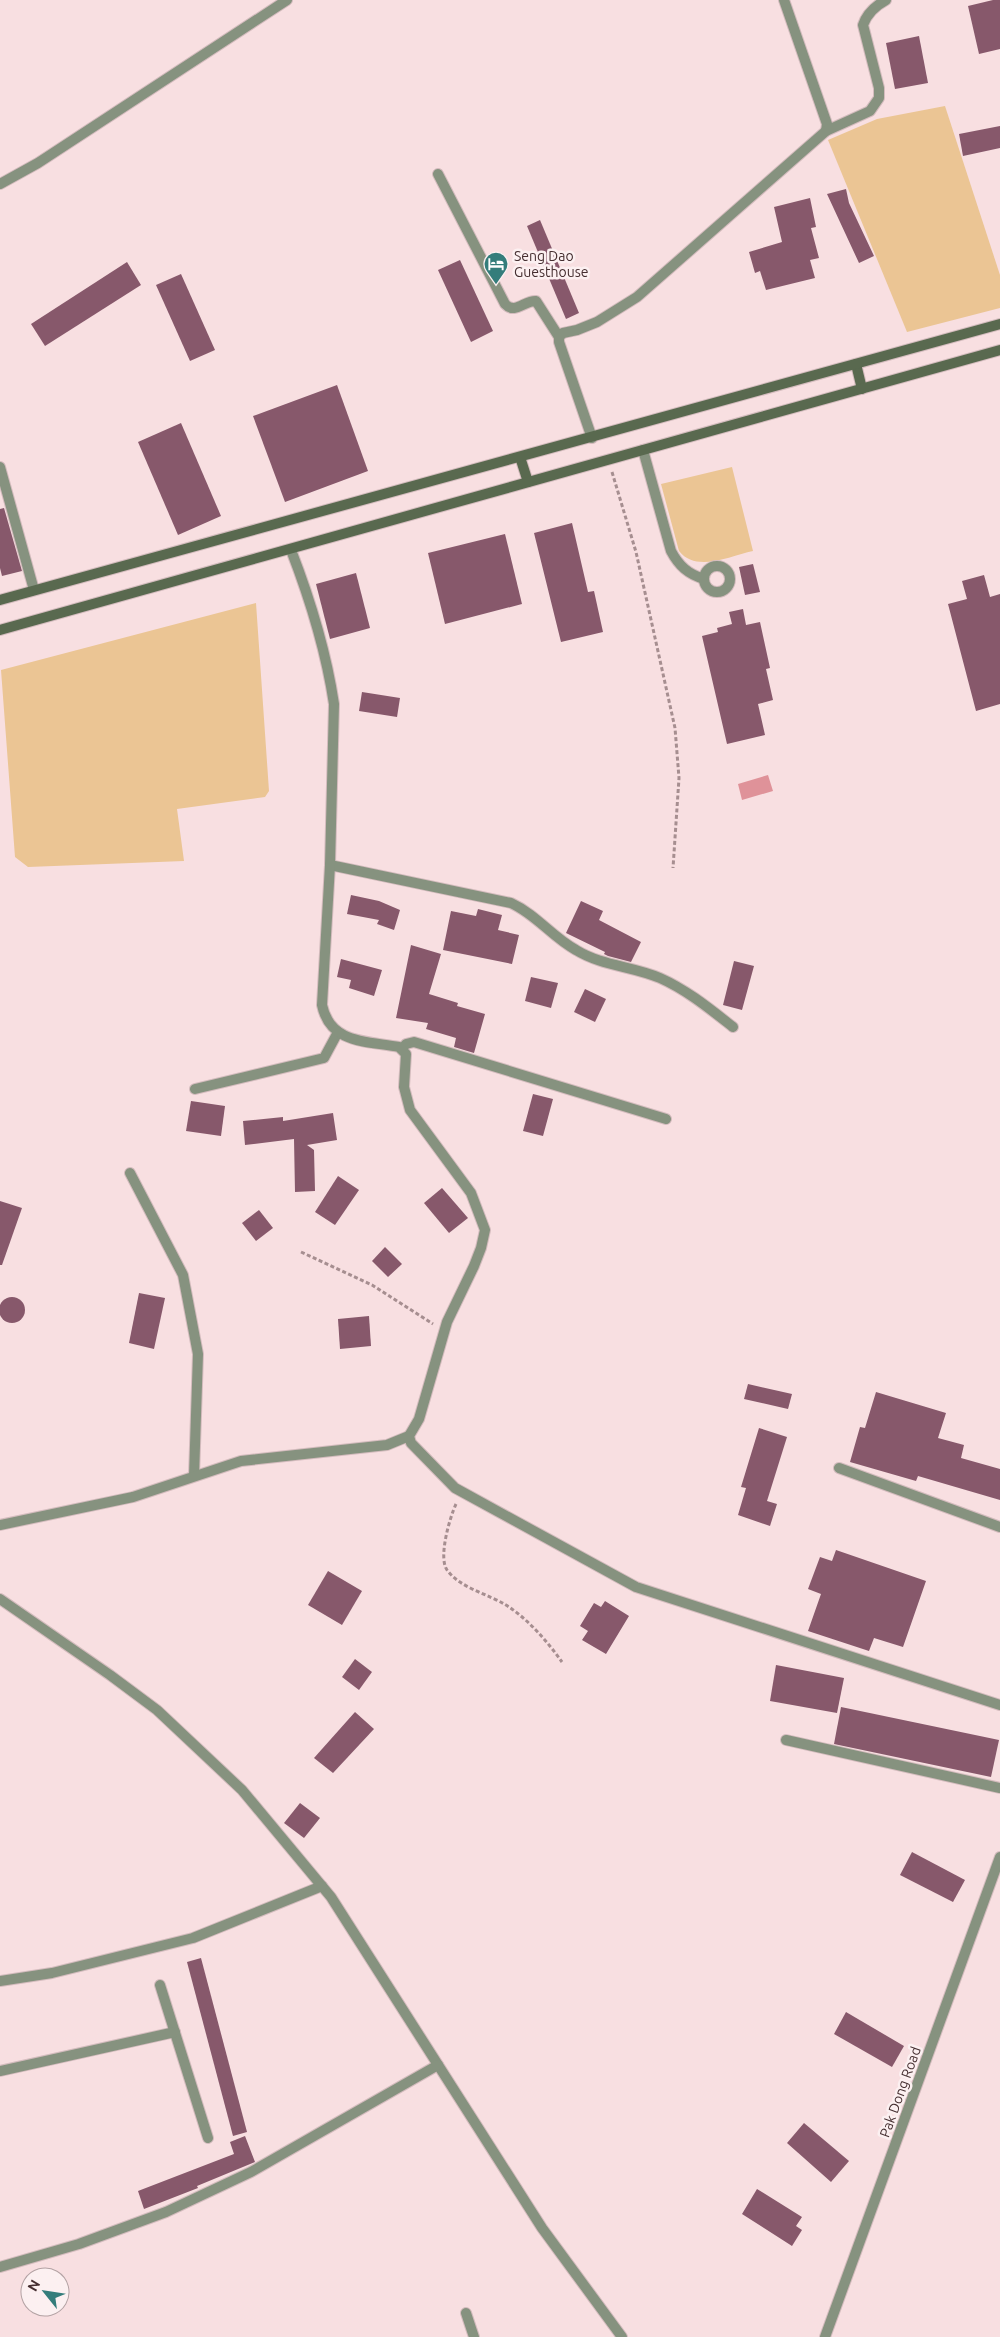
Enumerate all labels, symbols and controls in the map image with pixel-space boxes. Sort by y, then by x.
place label: Seng Dao Guesthouse [514,248,589,280]
hotel icon: Seng Dao Guesthouse [483,251,509,285]
street label: Pak Dong Road [876,2044,924,2140]
north arrow [20,2267,70,2317]
text: N [24,2277,43,2294]

